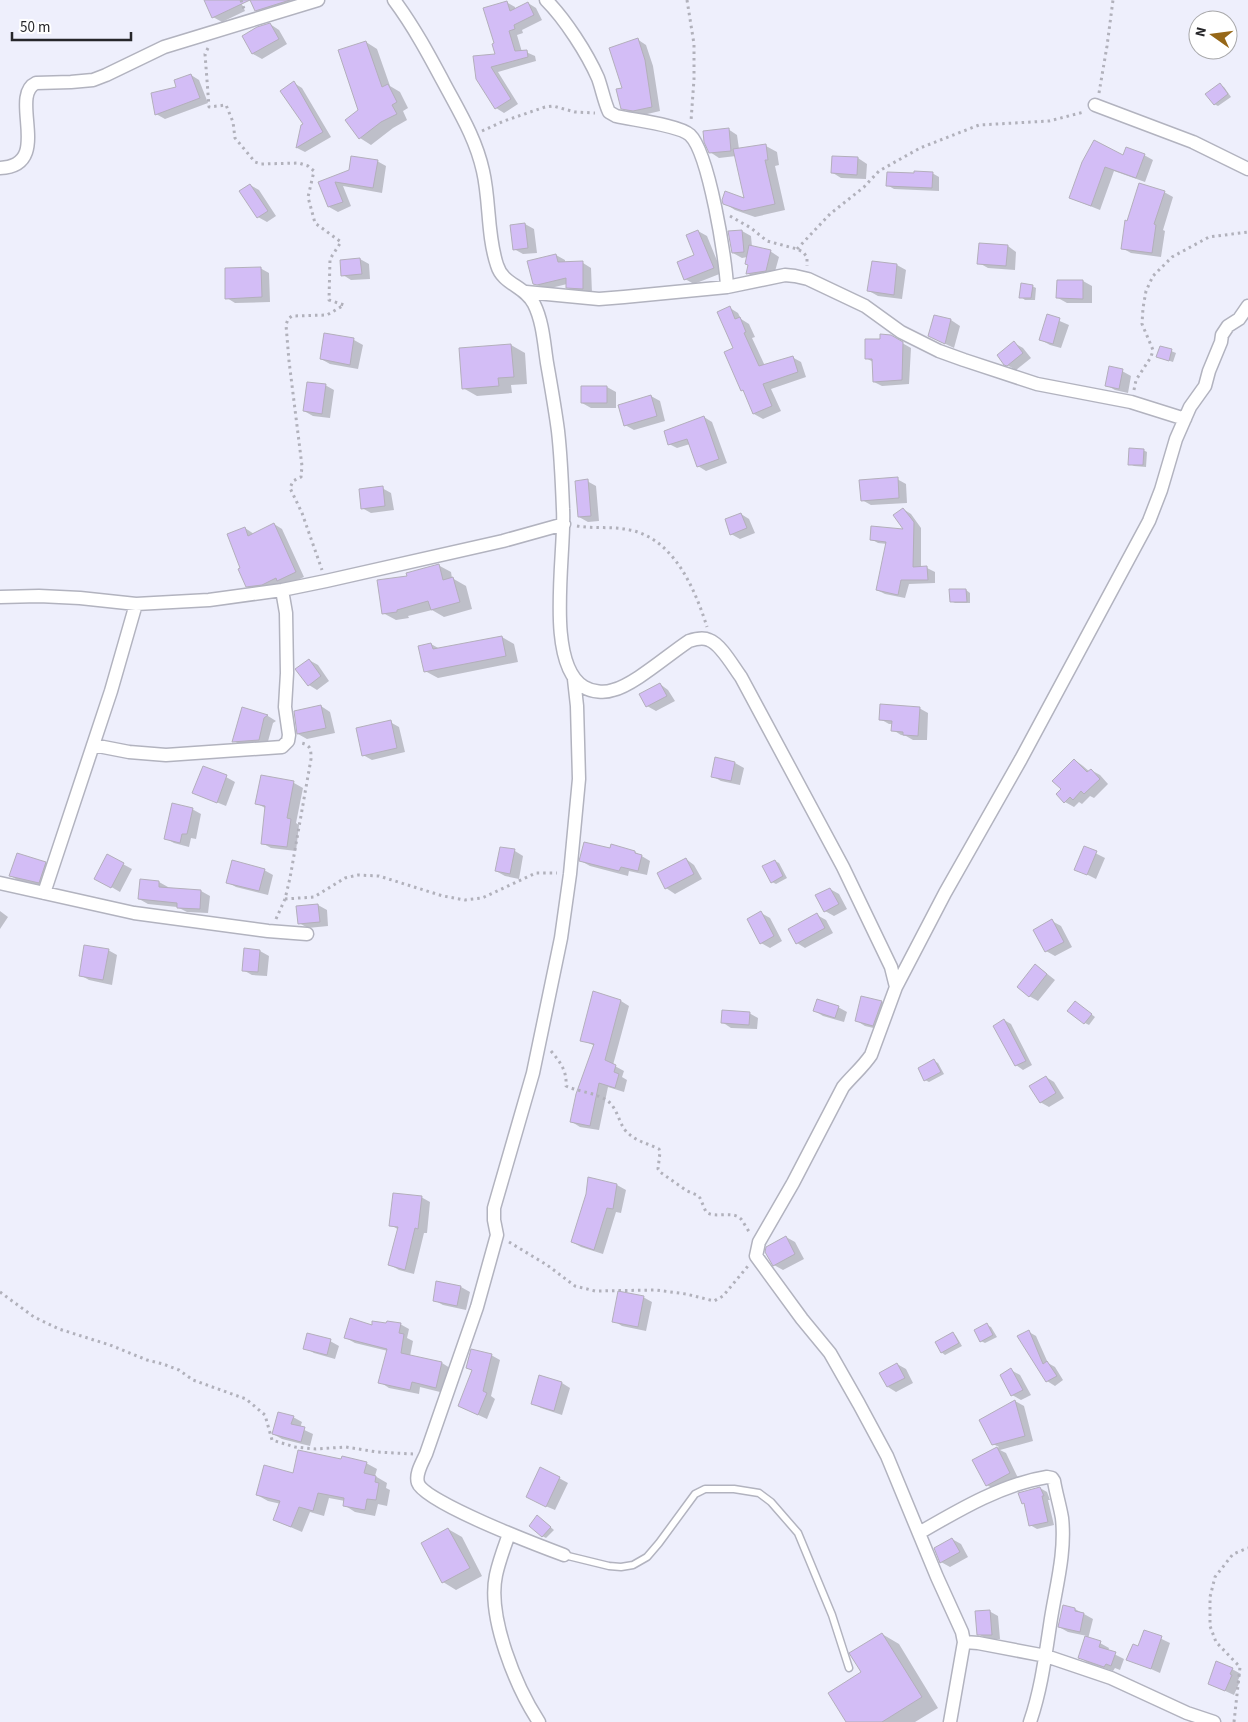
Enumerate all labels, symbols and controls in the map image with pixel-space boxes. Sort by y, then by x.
scale bar [12,10,131,42]
north arrow [1188,10,1238,60]
text: 50 m [20,17,50,38]
text: N [1191,25,1212,39]

